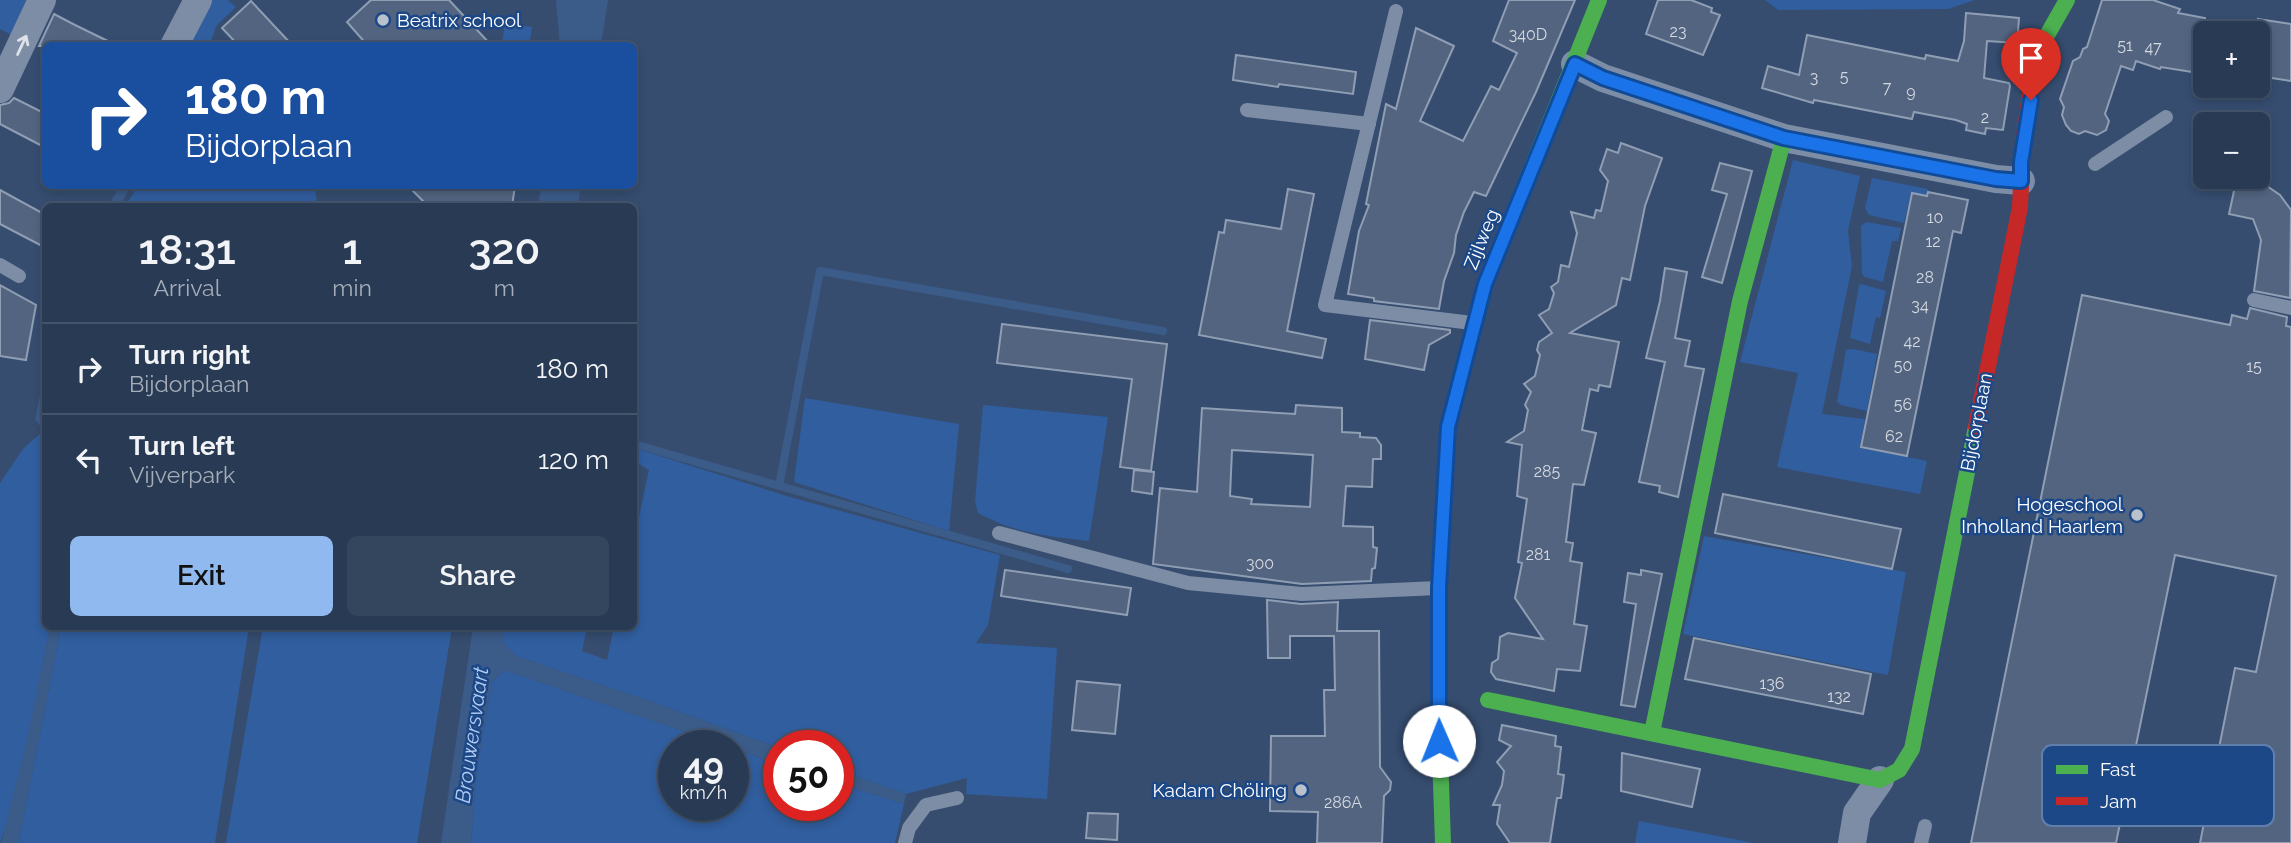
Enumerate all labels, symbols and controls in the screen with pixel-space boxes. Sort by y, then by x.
place label: Beatrix school [397,9,522,31]
marker: Beatrix school [375,12,391,28]
map controls [2193,21,2270,189]
button: + [2193,21,2270,98]
house number: 23 [1670,22,1686,41]
house number: 340D [1509,25,1547,44]
pin [2001,28,2061,100]
one-way arrow [16,35,29,56]
house number: 51 [2117,36,2133,55]
house number: 47 [2144,38,2162,57]
icon: arrive [2012,39,2050,77]
house number: 5 [1840,67,1849,86]
text: 180 m [185,68,326,125]
house number: 3 [1810,68,1818,87]
icon: right [70,70,161,161]
house number: 7 [1883,78,1892,97]
house number: 9 [1906,82,1916,101]
house number: 2 [1981,108,1989,127]
button: − [2193,112,2270,189]
text: Bijdorplaan [185,127,353,164]
street label: Zijlweg [1459,206,1503,272]
house number: 10 [1927,208,1943,227]
text: 18:31 [139,225,236,274]
text: 1 [342,225,362,274]
text: 320 [468,225,540,274]
house number: 12 [1925,232,1941,251]
house number: 28 [1916,268,1934,287]
text: Arrival [153,274,221,301]
text: min [332,274,372,301]
text: m [494,274,515,301]
house number: 34 [1911,296,1929,315]
house number: 42 [1903,332,1921,351]
text: Turn right [129,340,250,370]
icon: right [70,350,108,388]
text: 180 m [536,354,609,384]
house number: 50 [1894,356,1912,375]
house number: 15 [2246,357,2262,376]
text: Bijdorplaan [129,370,250,397]
street label: Bijdorplaan [1956,371,1996,473]
house number: 56 [1894,395,1912,414]
house number: 62 [1885,427,1903,446]
text: Turn left [129,431,235,461]
icon: left [70,441,108,479]
text: 120 m [538,445,609,475]
text: Vijverpark [129,461,235,488]
house number: 285 [1534,462,1561,481]
place label: Hogeschool Inholland Haarlem [1961,493,2124,537]
marker: Hogeschool Inholland Haarlem [2129,507,2145,523]
button: Exit [70,536,333,616]
button: Share [347,536,609,616]
house number: 281 [1526,545,1550,564]
house number: 300 [1246,554,1274,573]
water label: Brouwersvaart [450,665,493,805]
house number: 136 [1759,674,1785,693]
house number: 132 [1827,687,1851,706]
position arrow [1402,704,1476,778]
speed limit sign: 50 [763,730,854,821]
legend [2042,745,2274,826]
text: 49 [683,746,724,787]
text: Fast [2100,758,2136,780]
place label: Kadam Chöling [1152,779,1287,801]
text: km/h [680,782,727,803]
marker: Kadam Chöling [1293,782,1309,798]
text: Jam [2100,790,2137,812]
house number: 286A [1324,793,1362,812]

